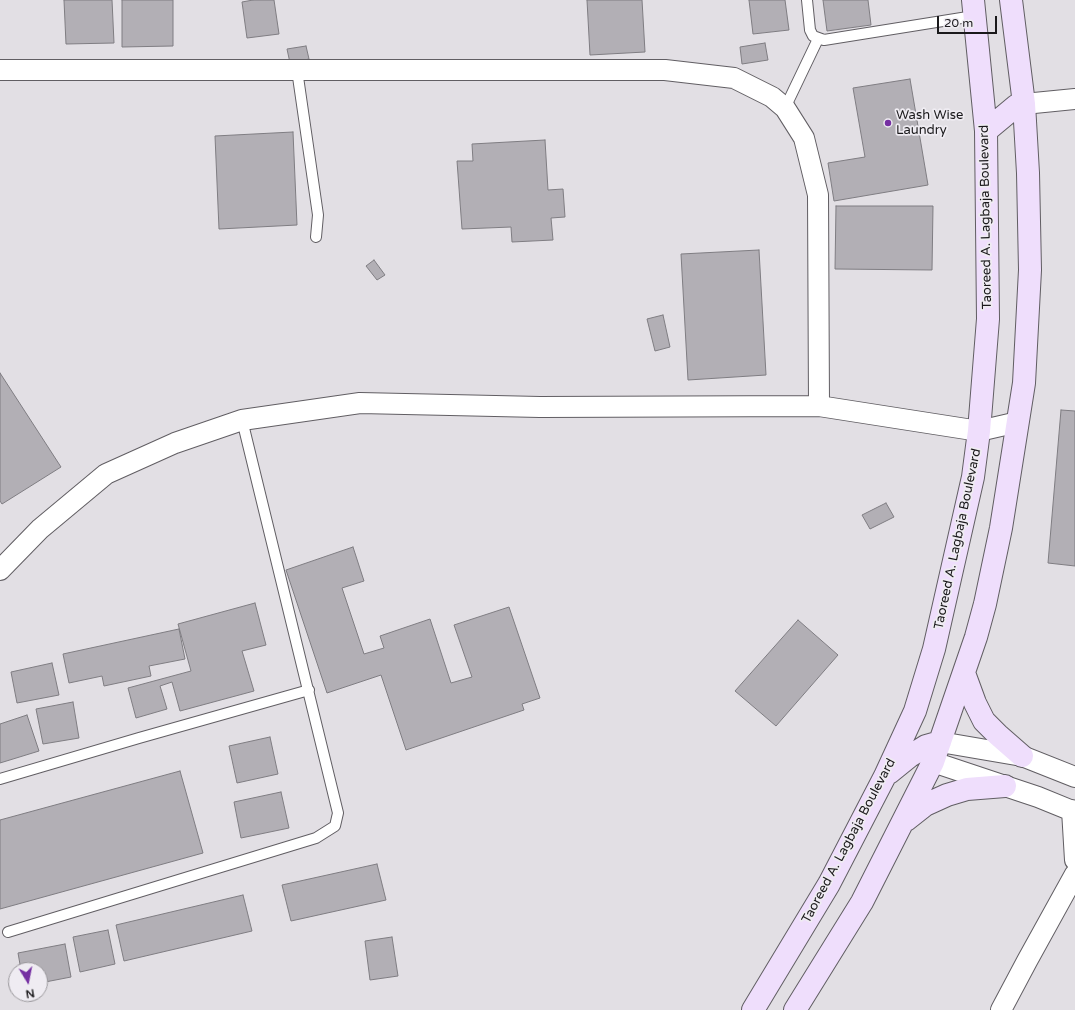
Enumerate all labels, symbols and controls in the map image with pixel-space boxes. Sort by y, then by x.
scale bar [939,8,999,34]
text: 20 m [944,16,973,30]
place label: Wash Wise Laundry [896,108,963,139]
marker: Wash Wise Laundry [883,118,893,128]
street label: Taoreed A. Lagbaja Boulevard [977,125,995,309]
street label: Taoreed A. Lagbaja Boulevard [931,447,985,631]
street label: Taoreed A. Lagbaja Boulevard [799,756,899,926]
north arrow [8,962,48,1002]
text: N [25,986,35,1000]

